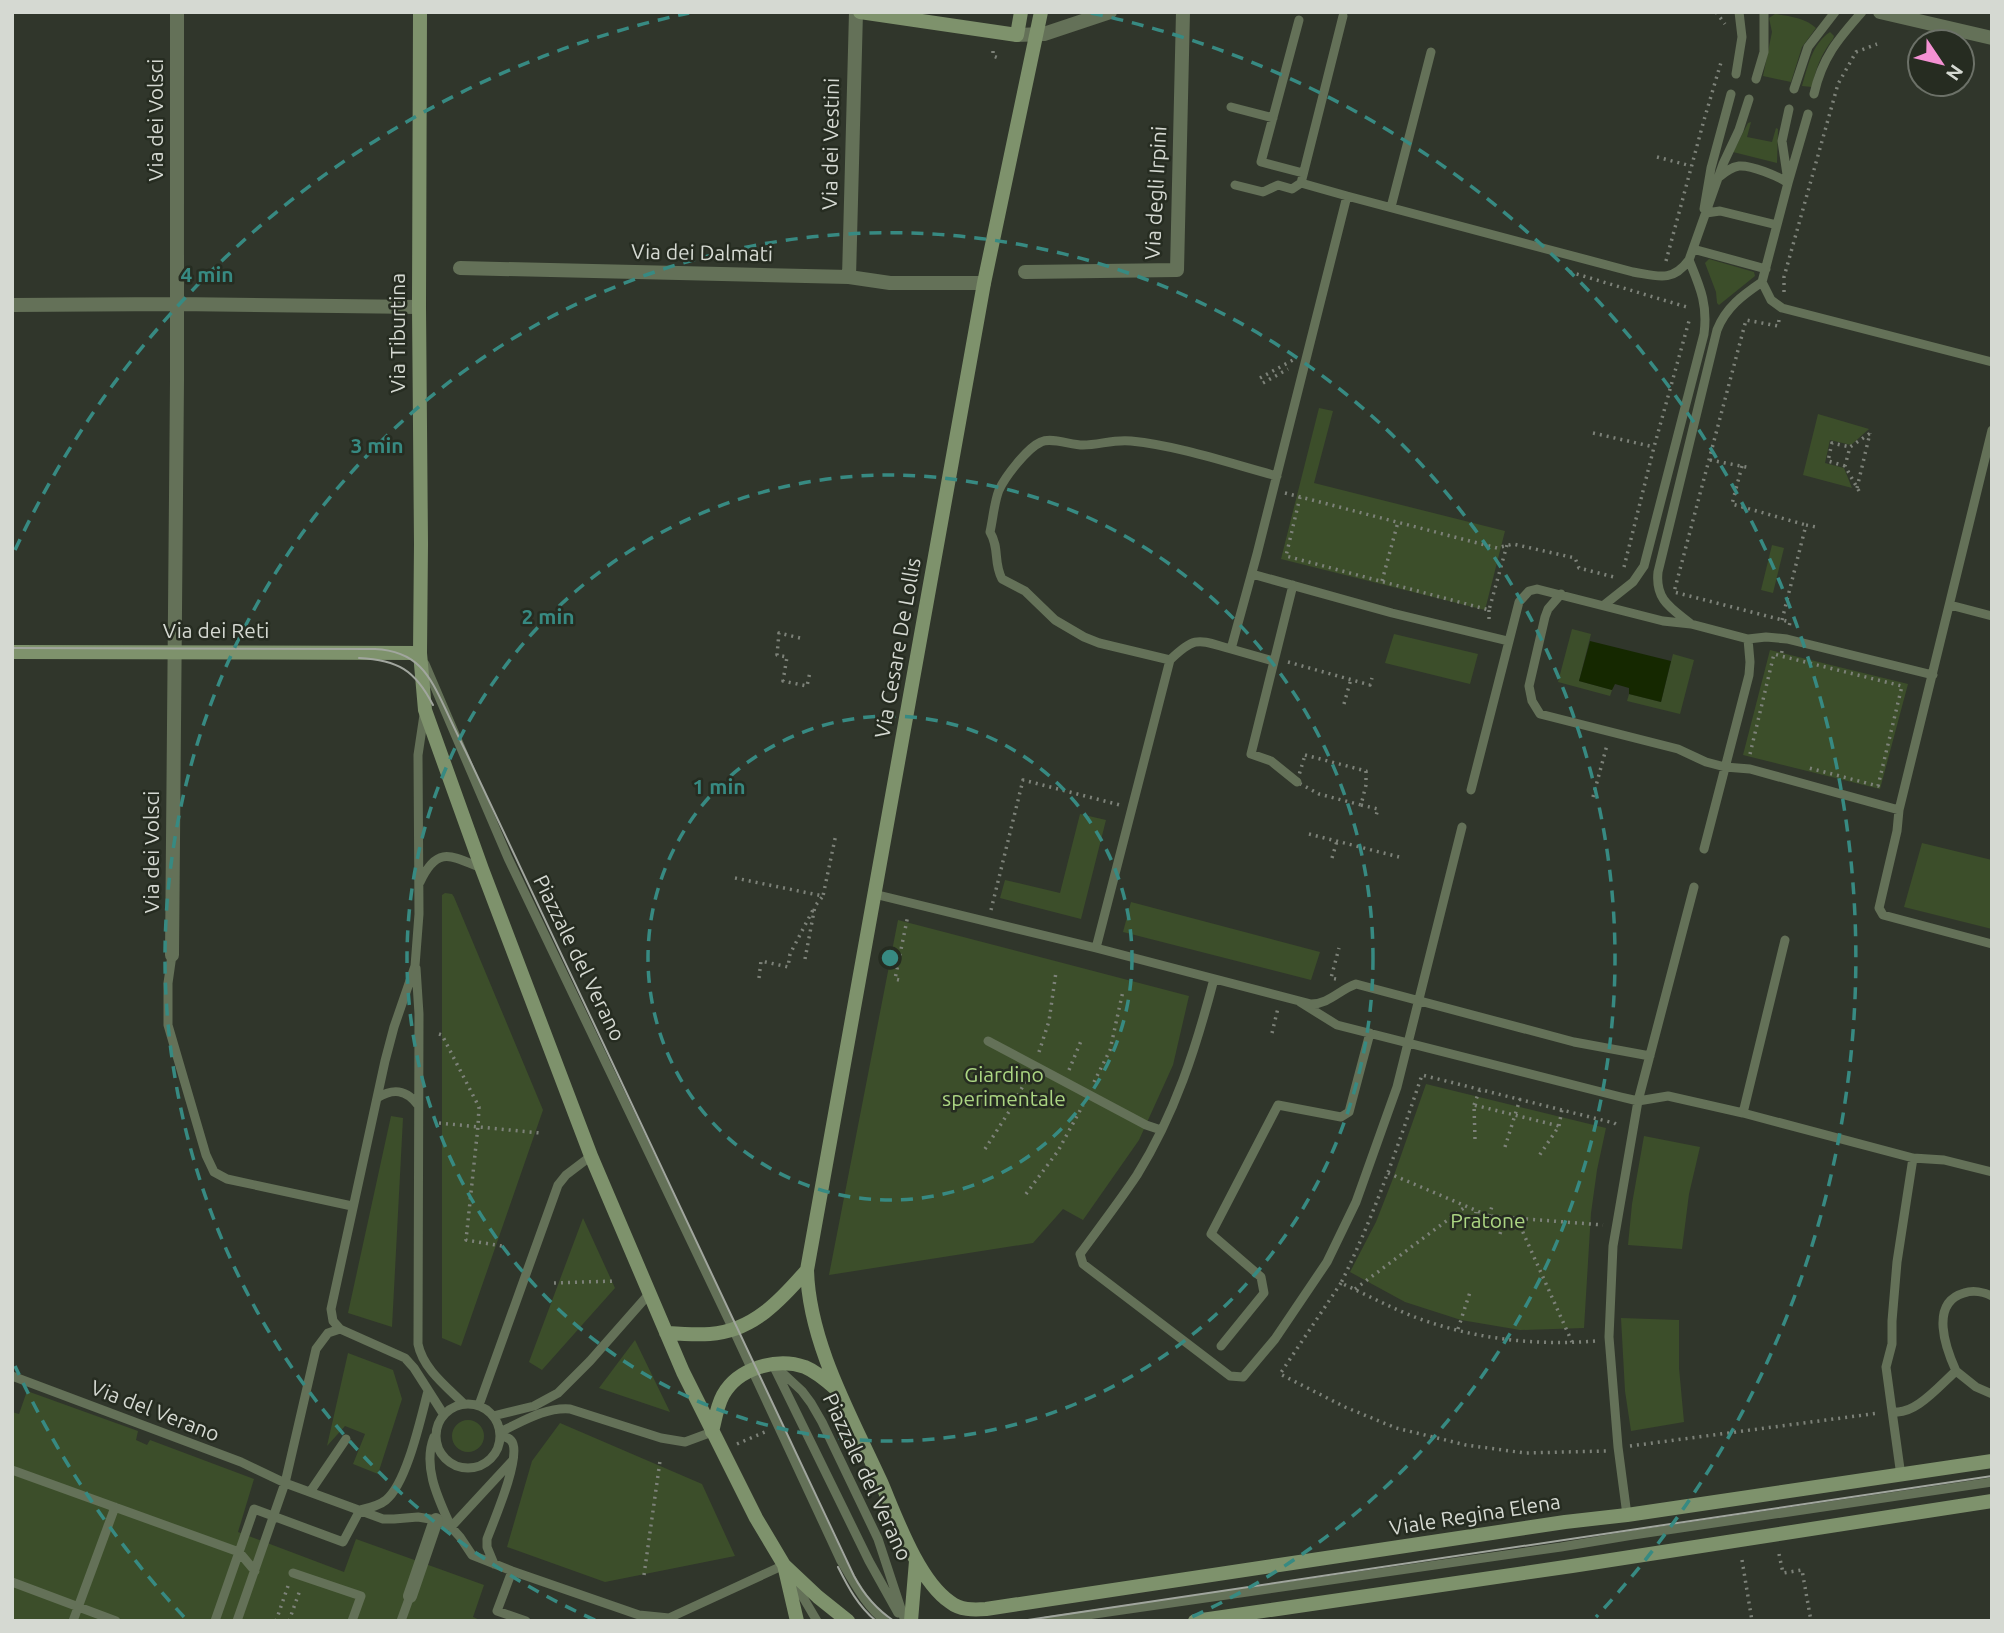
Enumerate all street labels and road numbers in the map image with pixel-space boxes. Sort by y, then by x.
street label: Via dei Volsci [143,59,167,181]
street label: Via dei Vestini [817,78,843,210]
street label: Via degli Irpini [1140,125,1170,260]
street label: Via dei Dalmati [631,239,773,265]
street label: Via Tiburtina [385,273,409,393]
street label: Via Cesare De Lollis [869,556,925,740]
street label: Via dei Reti [163,618,269,642]
street label: Via dei Volsci [139,791,163,913]
street label: Piazzale del Verano [529,871,631,1045]
street label: Via del Verano [88,1374,223,1446]
street label: Piazzale del Verano [819,1389,917,1564]
street label: Viale Regina Elena [1388,1489,1562,1539]

